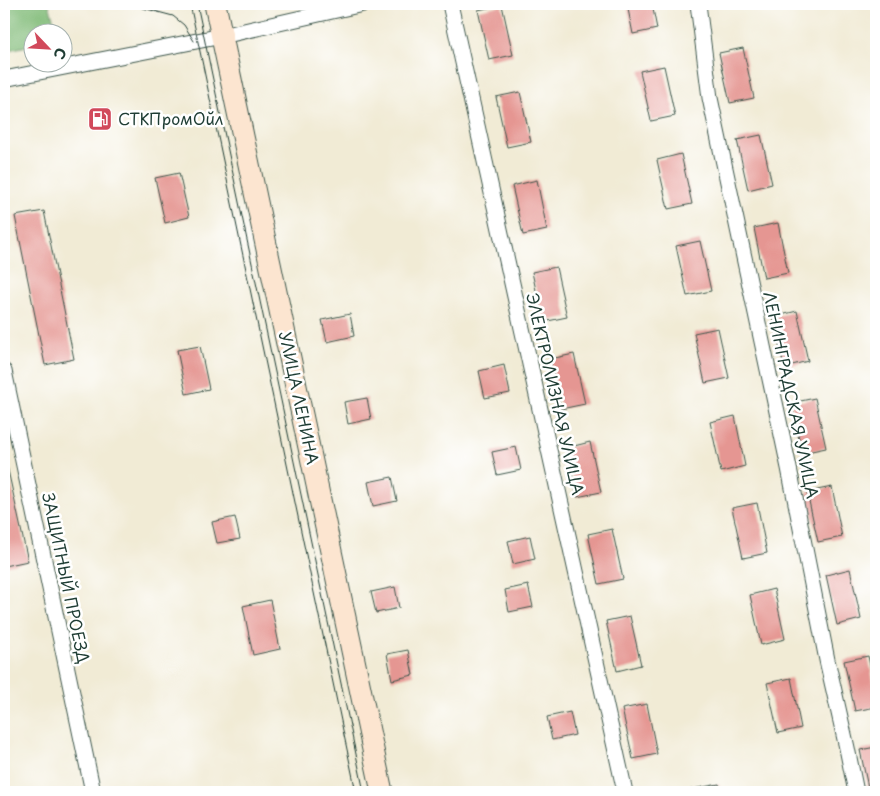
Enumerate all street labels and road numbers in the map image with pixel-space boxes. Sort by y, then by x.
street label: ЛЕНИНГРАДСКАЯ УЛИЦА [758,289,826,501]
street label: ЭЛЕКТРОЛИЗНАЯ УЛИЦА [521,290,591,497]
street label: УЛИЦА ЛЕНИНА [274,329,326,466]
street label: ЗАЩИТНЫЙ ПРОЕЗД [37,490,97,665]

